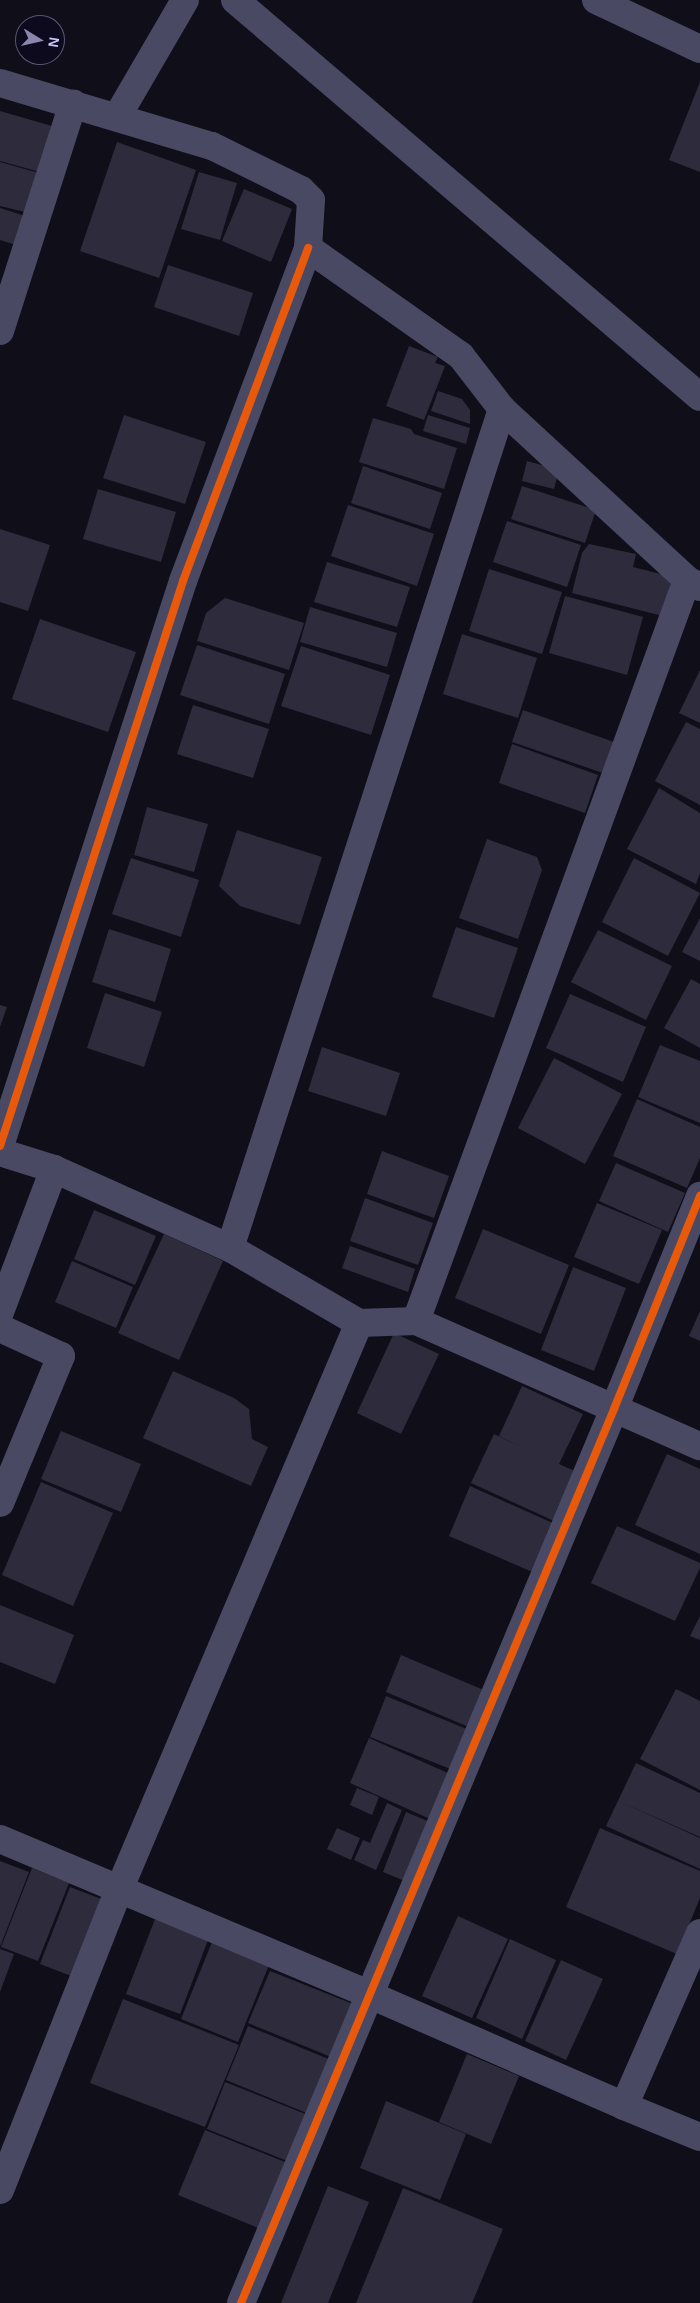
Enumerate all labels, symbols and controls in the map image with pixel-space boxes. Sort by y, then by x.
north arrow [15,15,65,65]
text: N [45,36,63,48]

